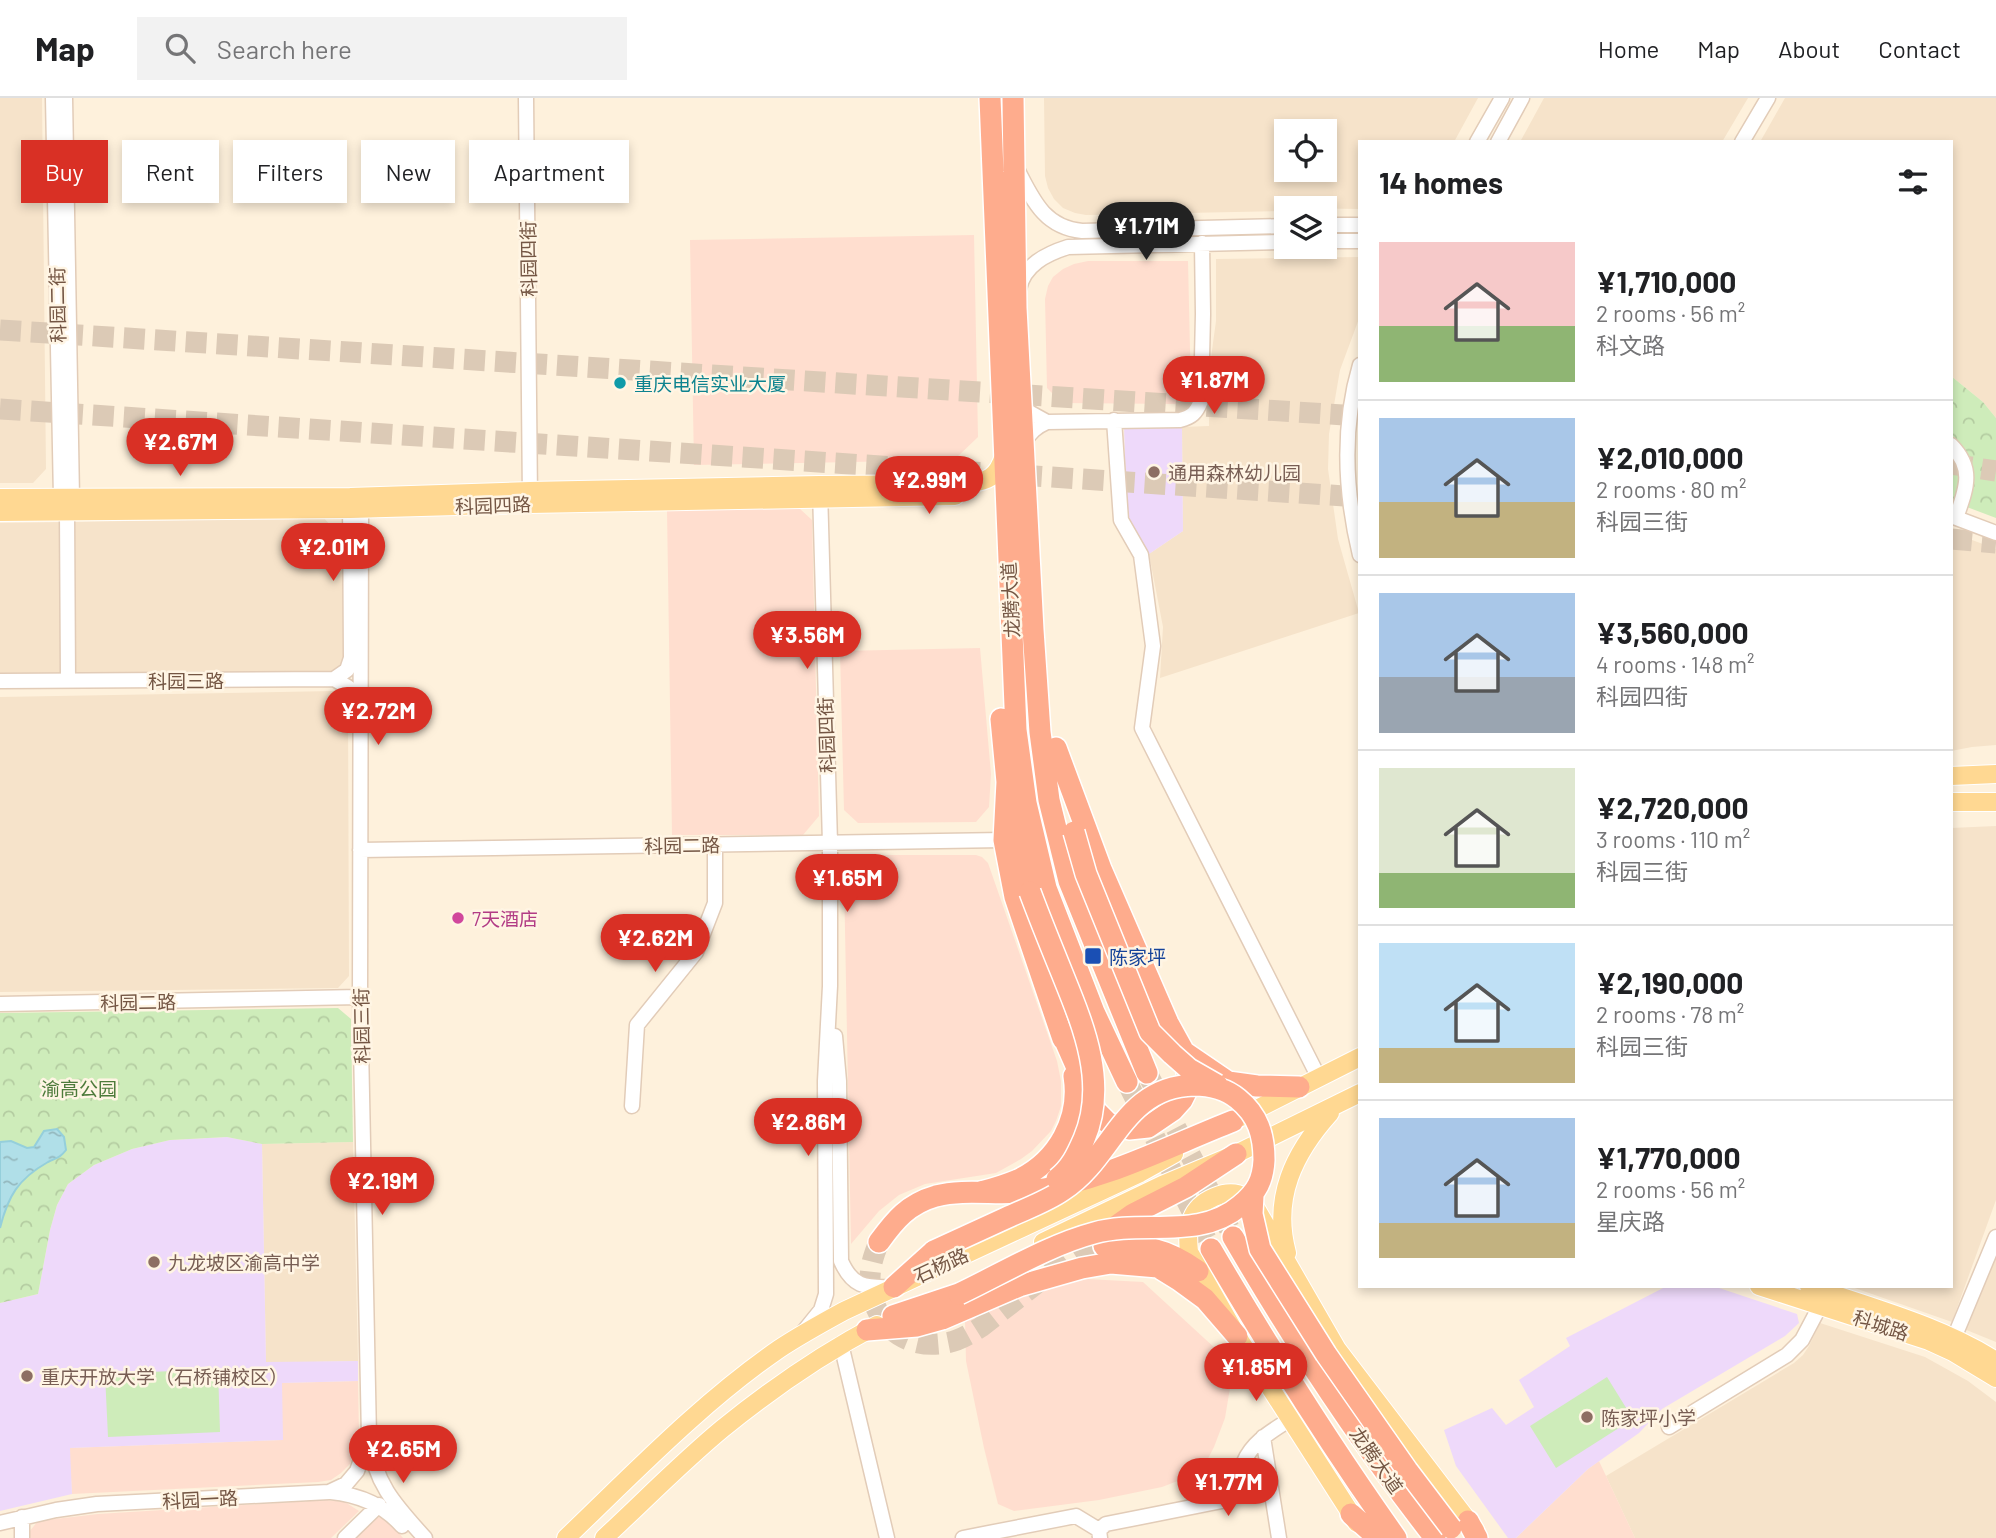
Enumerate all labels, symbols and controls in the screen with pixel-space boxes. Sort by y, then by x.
search box [137,17,627,80]
text: Map [35,28,95,68]
icon: search [161,29,199,67]
text: Search here [217,33,352,64]
text: Home [1598,34,1659,63]
text: Map [1697,34,1740,63]
text: About [1778,34,1840,63]
text: Contact [1878,34,1961,63]
map controls [1274,119,1337,259]
button: locate [1274,119,1337,182]
chip: Buy [21,140,108,203]
chip: Rent [122,140,219,203]
chip: Filters [233,140,347,203]
chip: New [361,140,455,203]
chip: Apartment [469,140,629,203]
icon: filters [1894,163,1932,201]
text: 14 homes [1379,164,1503,200]
button: layers [1274,196,1337,259]
pin: ¥1.71M [1089,202,1203,262]
text: ¥1.71M [1113,211,1179,239]
street label: 科园四街 [516,221,540,297]
text: ¥1,710,000 [1596,263,1736,299]
street label: 科园二街 [45,267,69,343]
icon: home [1435,270,1519,354]
text: 2 rooms · 56 m² [1596,299,1745,327]
text: 科文路 [1596,331,1665,359]
pin: ¥1.87M [1157,356,1271,416]
text: ¥1.87M [1179,365,1249,393]
place label: 重庆电信实业大厦 [634,372,786,395]
marker: 重庆电信实业大厦 [612,375,628,391]
pin: ¥2.67M [123,418,237,478]
text: ¥2.67M [142,427,218,455]
text: ¥2,010,000 [1596,439,1744,475]
icon: home [1435,446,1519,530]
pin: ¥2.99M [872,456,986,516]
place label: 通用森林幼儿园 [1168,461,1301,484]
marker: 通用森林幼儿园 [1146,464,1162,480]
text: ¥2.99M [891,465,967,493]
text: 2 rooms · 80 m² [1596,475,1746,503]
street label: 科园四路 [455,492,531,518]
text: 科园三街 [1596,507,1688,535]
pin: ¥2.01M [276,524,390,583]
text: ¥2.01M [297,532,369,560]
street label: 龙腾大道 [997,561,1023,639]
pin: ¥3.56M [750,612,864,671]
text: ¥3,560,000 [1596,614,1749,650]
text: ¥3.56M [769,620,845,648]
icon: home [1435,621,1519,705]
text: 4 rooms · 148 m² [1596,650,1755,678]
street label: 科园三路 [148,669,224,692]
text: 科园四街 [1596,682,1688,710]
pin: ¥2.72M [321,688,435,747]
text: ¥2.72M [340,696,416,724]
street label: 科园四街 [813,697,839,773]
text: ¥2,720,000 [1596,789,1749,825]
icon: home [1435,796,1519,880]
text: 3 rooms · 110 m² [1596,825,1750,853]
street label: 科园二路 [644,833,720,857]
pin: ¥1.65M [790,854,904,914]
text: 科园三街 [1596,857,1688,885]
text: ¥1.65M [811,863,883,891]
place label: 7天酒店 [472,907,538,930]
marker: 7天酒店 [450,910,466,926]
pin: ¥2.62M [598,914,712,974]
text: ¥2.62M [617,923,693,951]
place label: 陈家坪 [1109,945,1166,968]
marker: 陈家坪 [1083,946,1103,966]
text: ¥2,190,000 [1596,964,1743,1000]
icon: home [1435,971,1519,1055]
street label: 科园三街 [349,988,373,1064]
street label: 科园二路 [100,990,176,1014]
text: 2 rooms · 78 m² [1596,1000,1744,1028]
text: 科园三街 [1596,1032,1688,1060]
park label: 渝高公园 [41,1077,117,1100]
pin: ¥2.86M [751,1098,865,1158]
text: ¥2.86M [770,1107,846,1135]
text: ¥1,770,000 [1596,1139,1740,1175]
icon: home [1435,1146,1519,1230]
pin: ¥2.19M [325,1158,439,1217]
text: ¥2.19M [346,1166,418,1194]
text: 2 rooms · 56 m² [1596,1175,1745,1203]
text: 星庆路 [1596,1207,1665,1235]
street label: 石杨路 [910,1243,972,1287]
place label: 九龙坡区渝高中学 [168,1251,320,1274]
marker: 九龙坡区渝高中学 [146,1254,162,1270]
street label: 科城路 [1850,1305,1912,1345]
pin: ¥1.85M [1199,1344,1313,1403]
text: ¥1.85M [1220,1352,1292,1380]
place label: 重庆开放大学（石桥铺校区） [41,1365,288,1388]
marker: 重庆开放大学（石桥铺校区） [19,1368,35,1384]
place label: 陈家坪小学 [1601,1406,1696,1429]
marker: 陈家坪小学 [1579,1409,1595,1425]
street label: 龙腾大道 [1346,1422,1408,1498]
pin: ¥2.65M [346,1426,460,1485]
text: ¥2.65M [365,1434,441,1462]
pin: ¥1.77M [1171,1458,1285,1518]
text: ¥1.77M [1193,1467,1263,1495]
street label: 科园一路 [161,1486,239,1512]

